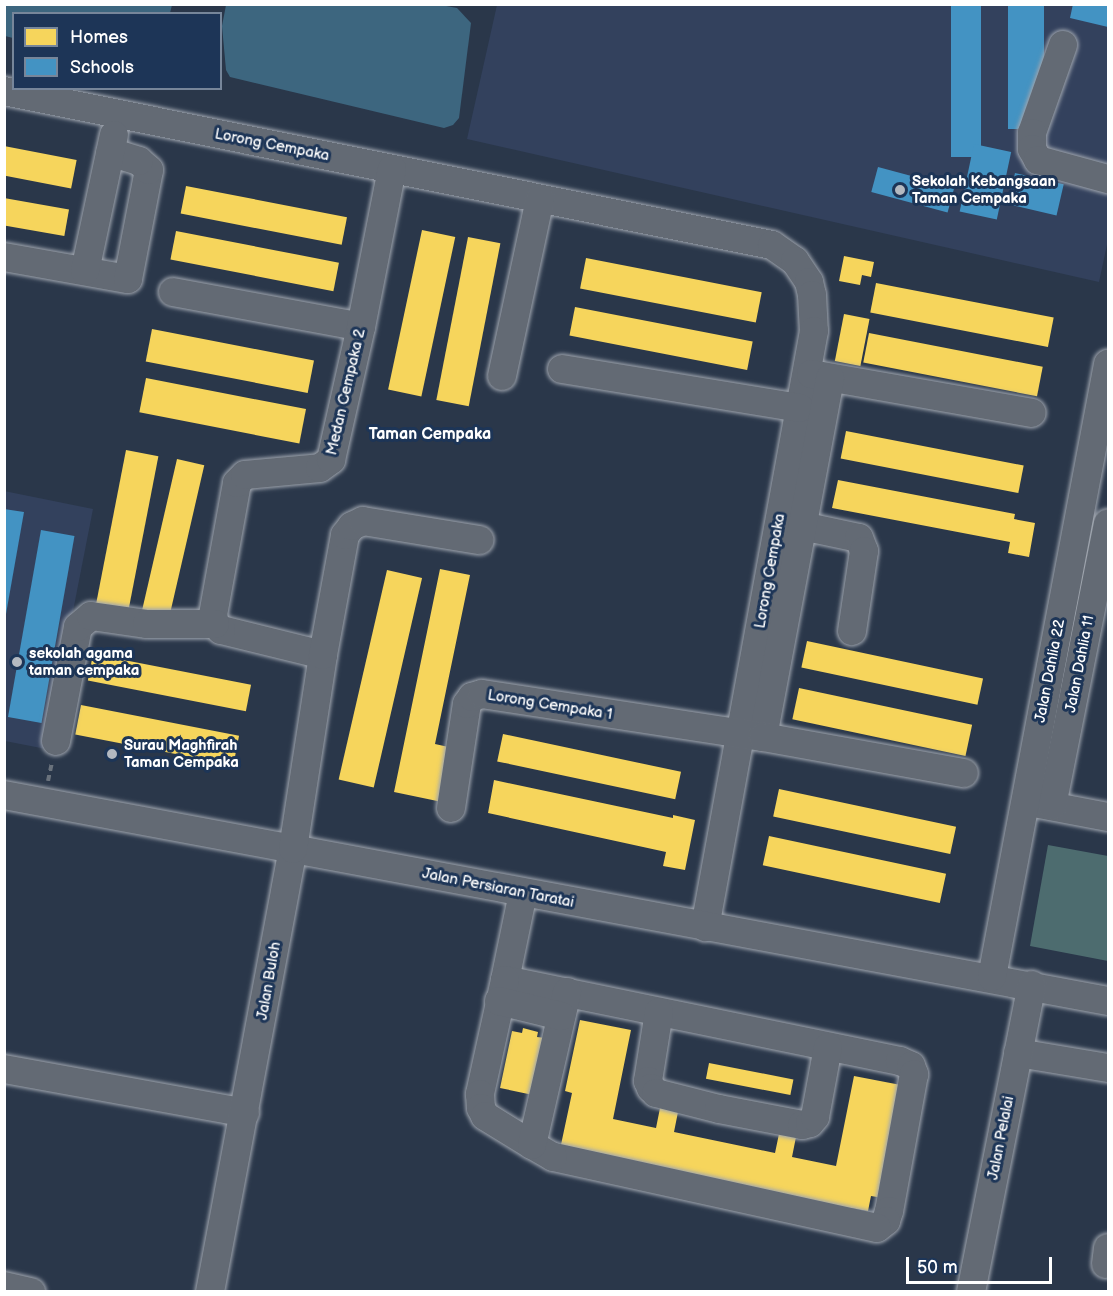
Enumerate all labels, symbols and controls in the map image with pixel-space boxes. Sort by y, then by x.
legend [12,12,222,90]
text: Homes [70,27,128,48]
text: Schools [70,57,134,78]
street label: Lorong Cempaka [213,125,331,165]
place label: Sekolah Kebangsaan Taman Cempaka [912,172,1056,207]
marker: Sekolah Kebangsaan Taman Cempaka [893,183,907,197]
street label: Medan Cempaka 2 [323,327,369,457]
district label: Taman Cempaka [369,425,491,445]
street label: Lorong Cempaka [751,512,789,630]
street label: Jalan Dahlia 11 [1062,614,1098,714]
street label: Jalan Dahlia 22 [1031,618,1069,724]
place label: sekolah agama taman cempaka [29,644,139,679]
marker: sekolah agama taman cempaka [10,655,24,669]
street label: Lorong Cempaka 1 [486,686,614,724]
place label: Surau Maghfirah Taman Cempaka [124,736,239,771]
marker: Surau Maghfirah Taman Cempaka [105,747,119,761]
street label: Jalan Persiaran Taratai [420,864,576,912]
street label: Jalan Buloh [253,941,285,1021]
street label: Jalan Pelalai [984,1095,1018,1181]
scale bar [909,1245,1054,1283]
text: 50 m [917,1257,958,1278]

